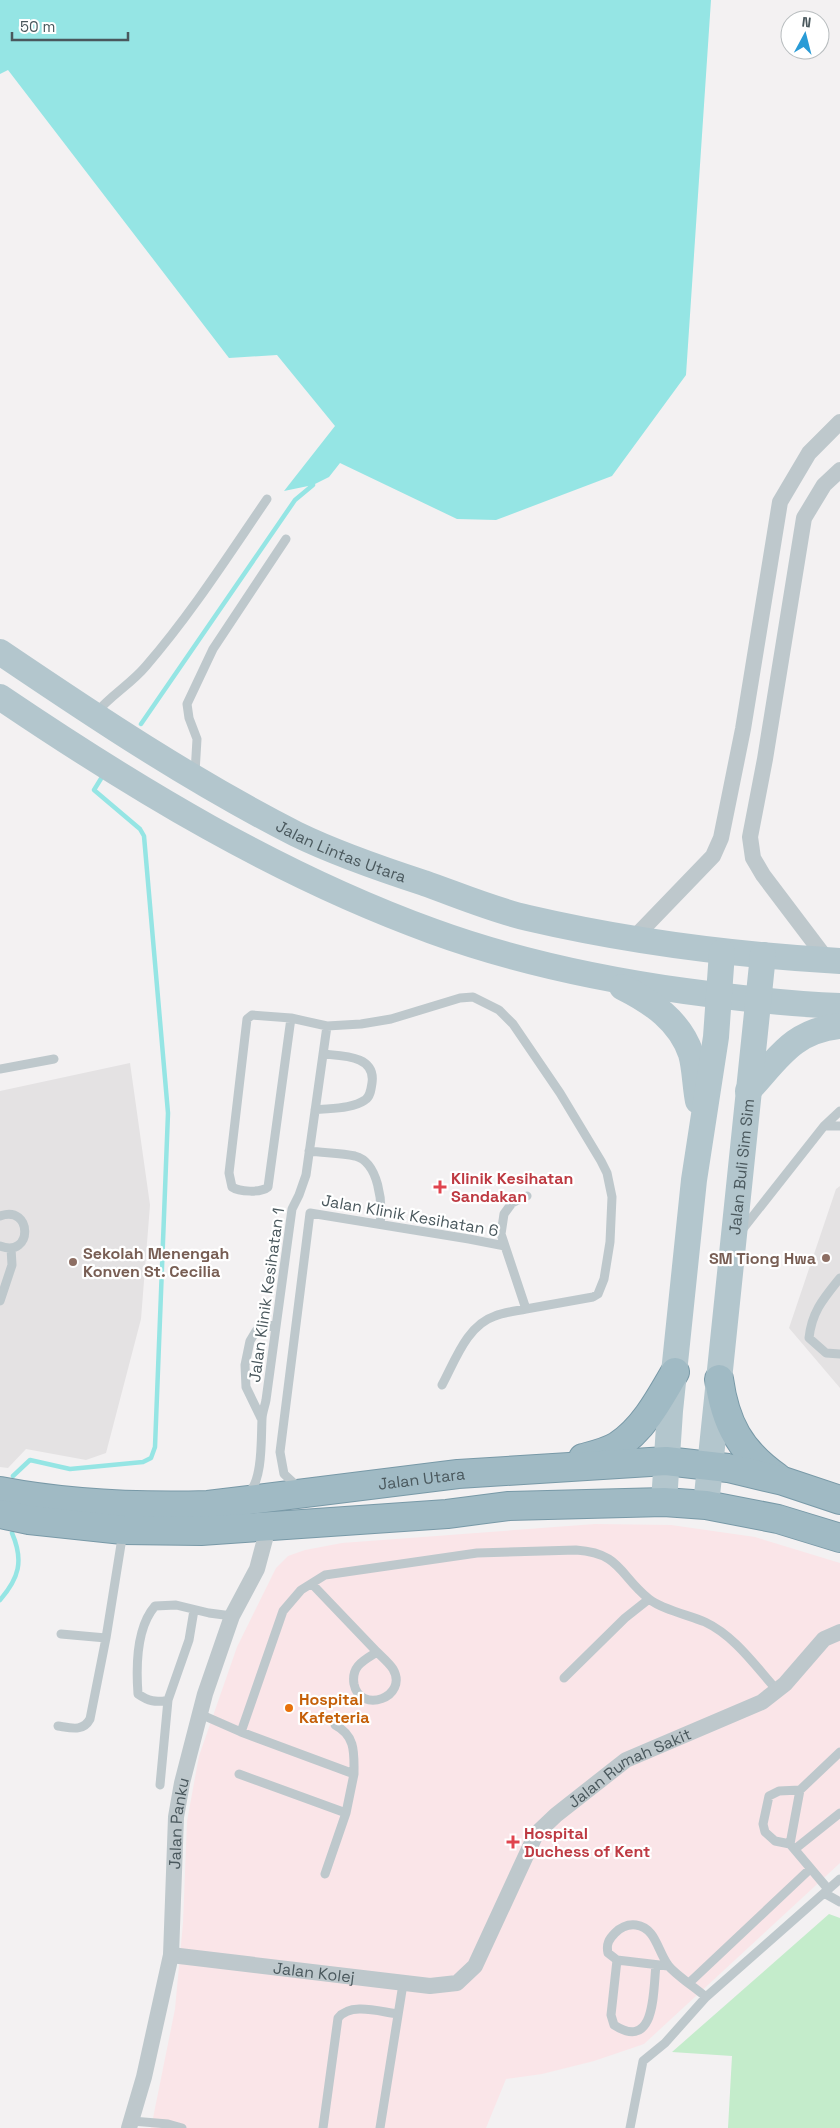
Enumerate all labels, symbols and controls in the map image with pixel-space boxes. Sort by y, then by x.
scale bar [12,10,129,42]
north arrow [780,10,830,60]
text: N [801,13,812,32]
text: 50 m [20,17,55,36]
street label: Jalan Lintas Utara [272,815,409,887]
street label: Jalan Buli Sim Sim [724,1098,759,1236]
place label: Klinik Kesihatan Sandakan [451,1168,573,1207]
marker: Klinik Kesihatan Sandakan [433,1180,447,1194]
street label: Jalan Klinik Kesihatan 6 [320,1190,500,1241]
street label: Jalan Klinik Kesihatan 1 [244,1206,289,1384]
place label: Sekolah Menengah Konven St. Cecilia [83,1243,229,1282]
place label: SM Tiong Hwa [709,1248,816,1269]
marker: SM Tiong Hwa [820,1252,832,1264]
marker: Sekolah Menengah Konven St. Cecilia [67,1256,79,1268]
street label: Jalan Utara [377,1464,466,1495]
place label: Hospital Kafeteria [299,1689,369,1728]
marker: Hospital Kafeteria [283,1702,295,1714]
street label: Jalan Rumah Sakit [564,1723,694,1813]
street label: Jalan Panku [164,1775,194,1870]
place label: Hospital Duchess of Kent [524,1823,650,1862]
marker: Hospital Duchess of Kent [506,1835,520,1849]
street label: Jalan Kolej [272,1957,356,1988]

